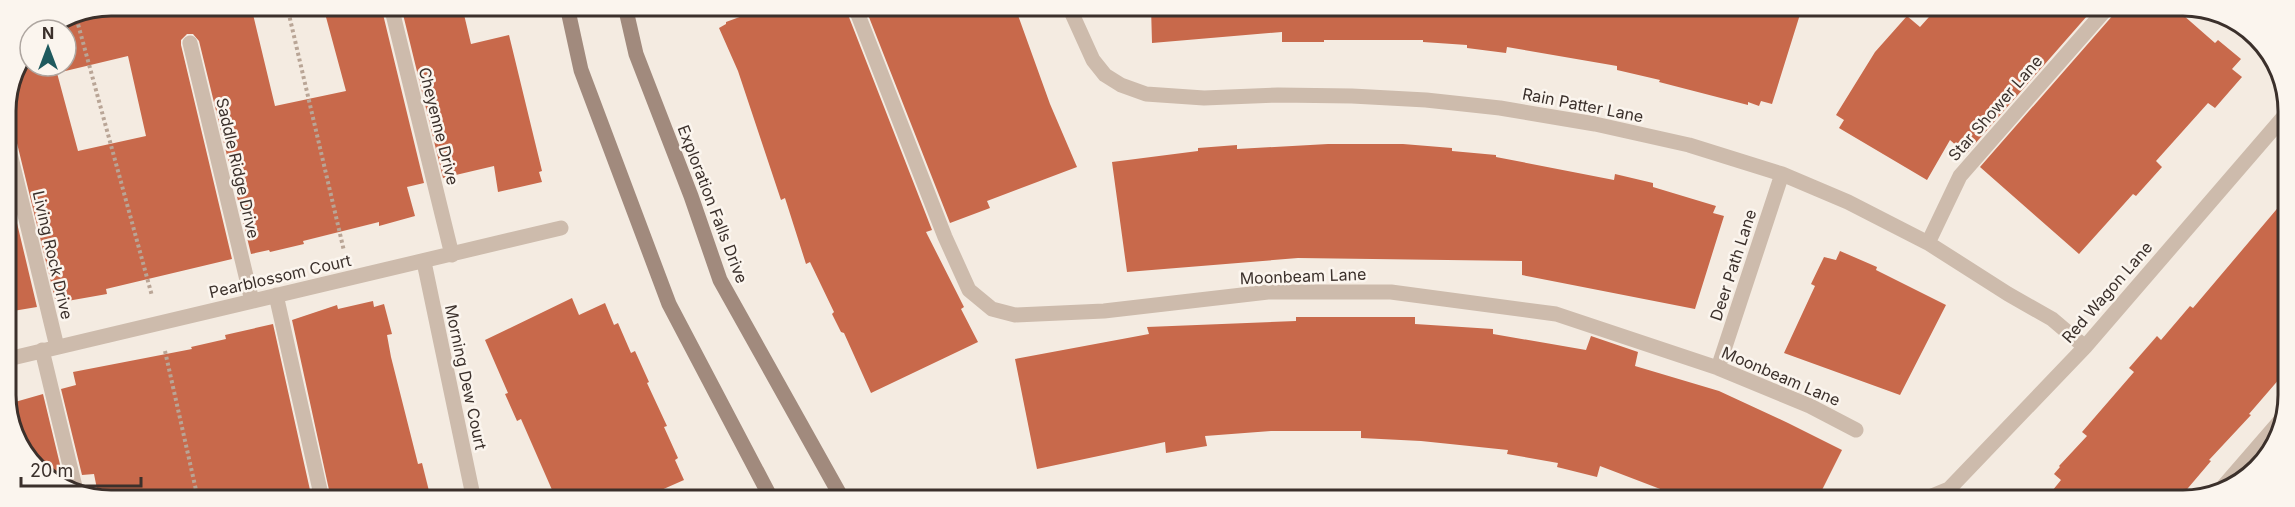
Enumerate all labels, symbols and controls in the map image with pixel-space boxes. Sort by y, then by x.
north arrow [18,18,78,78]
text: N [42,23,54,43]
street label: Star Shower Lane [1944,51,2046,165]
street label: Cheyenne Drive [415,65,463,187]
street label: Rain Patter Lane [1521,83,1645,127]
street label: Saddle Ridge Drive [212,96,264,240]
street label: Exploration Falls Drive [674,122,752,286]
street label: Living Rock Drive [28,189,78,321]
street label: Deer Path Lane [1706,207,1760,323]
street label: Red Wagon Lane [2058,237,2156,347]
street label: Pearblossom Court [207,250,353,302]
street label: Moonbeam Lane [1239,264,1367,288]
street label: Morning Dew Court [441,303,491,451]
street label: Moonbeam Lane [1719,342,1843,410]
scale bar [21,450,141,488]
text: 20 m [30,460,73,481]

